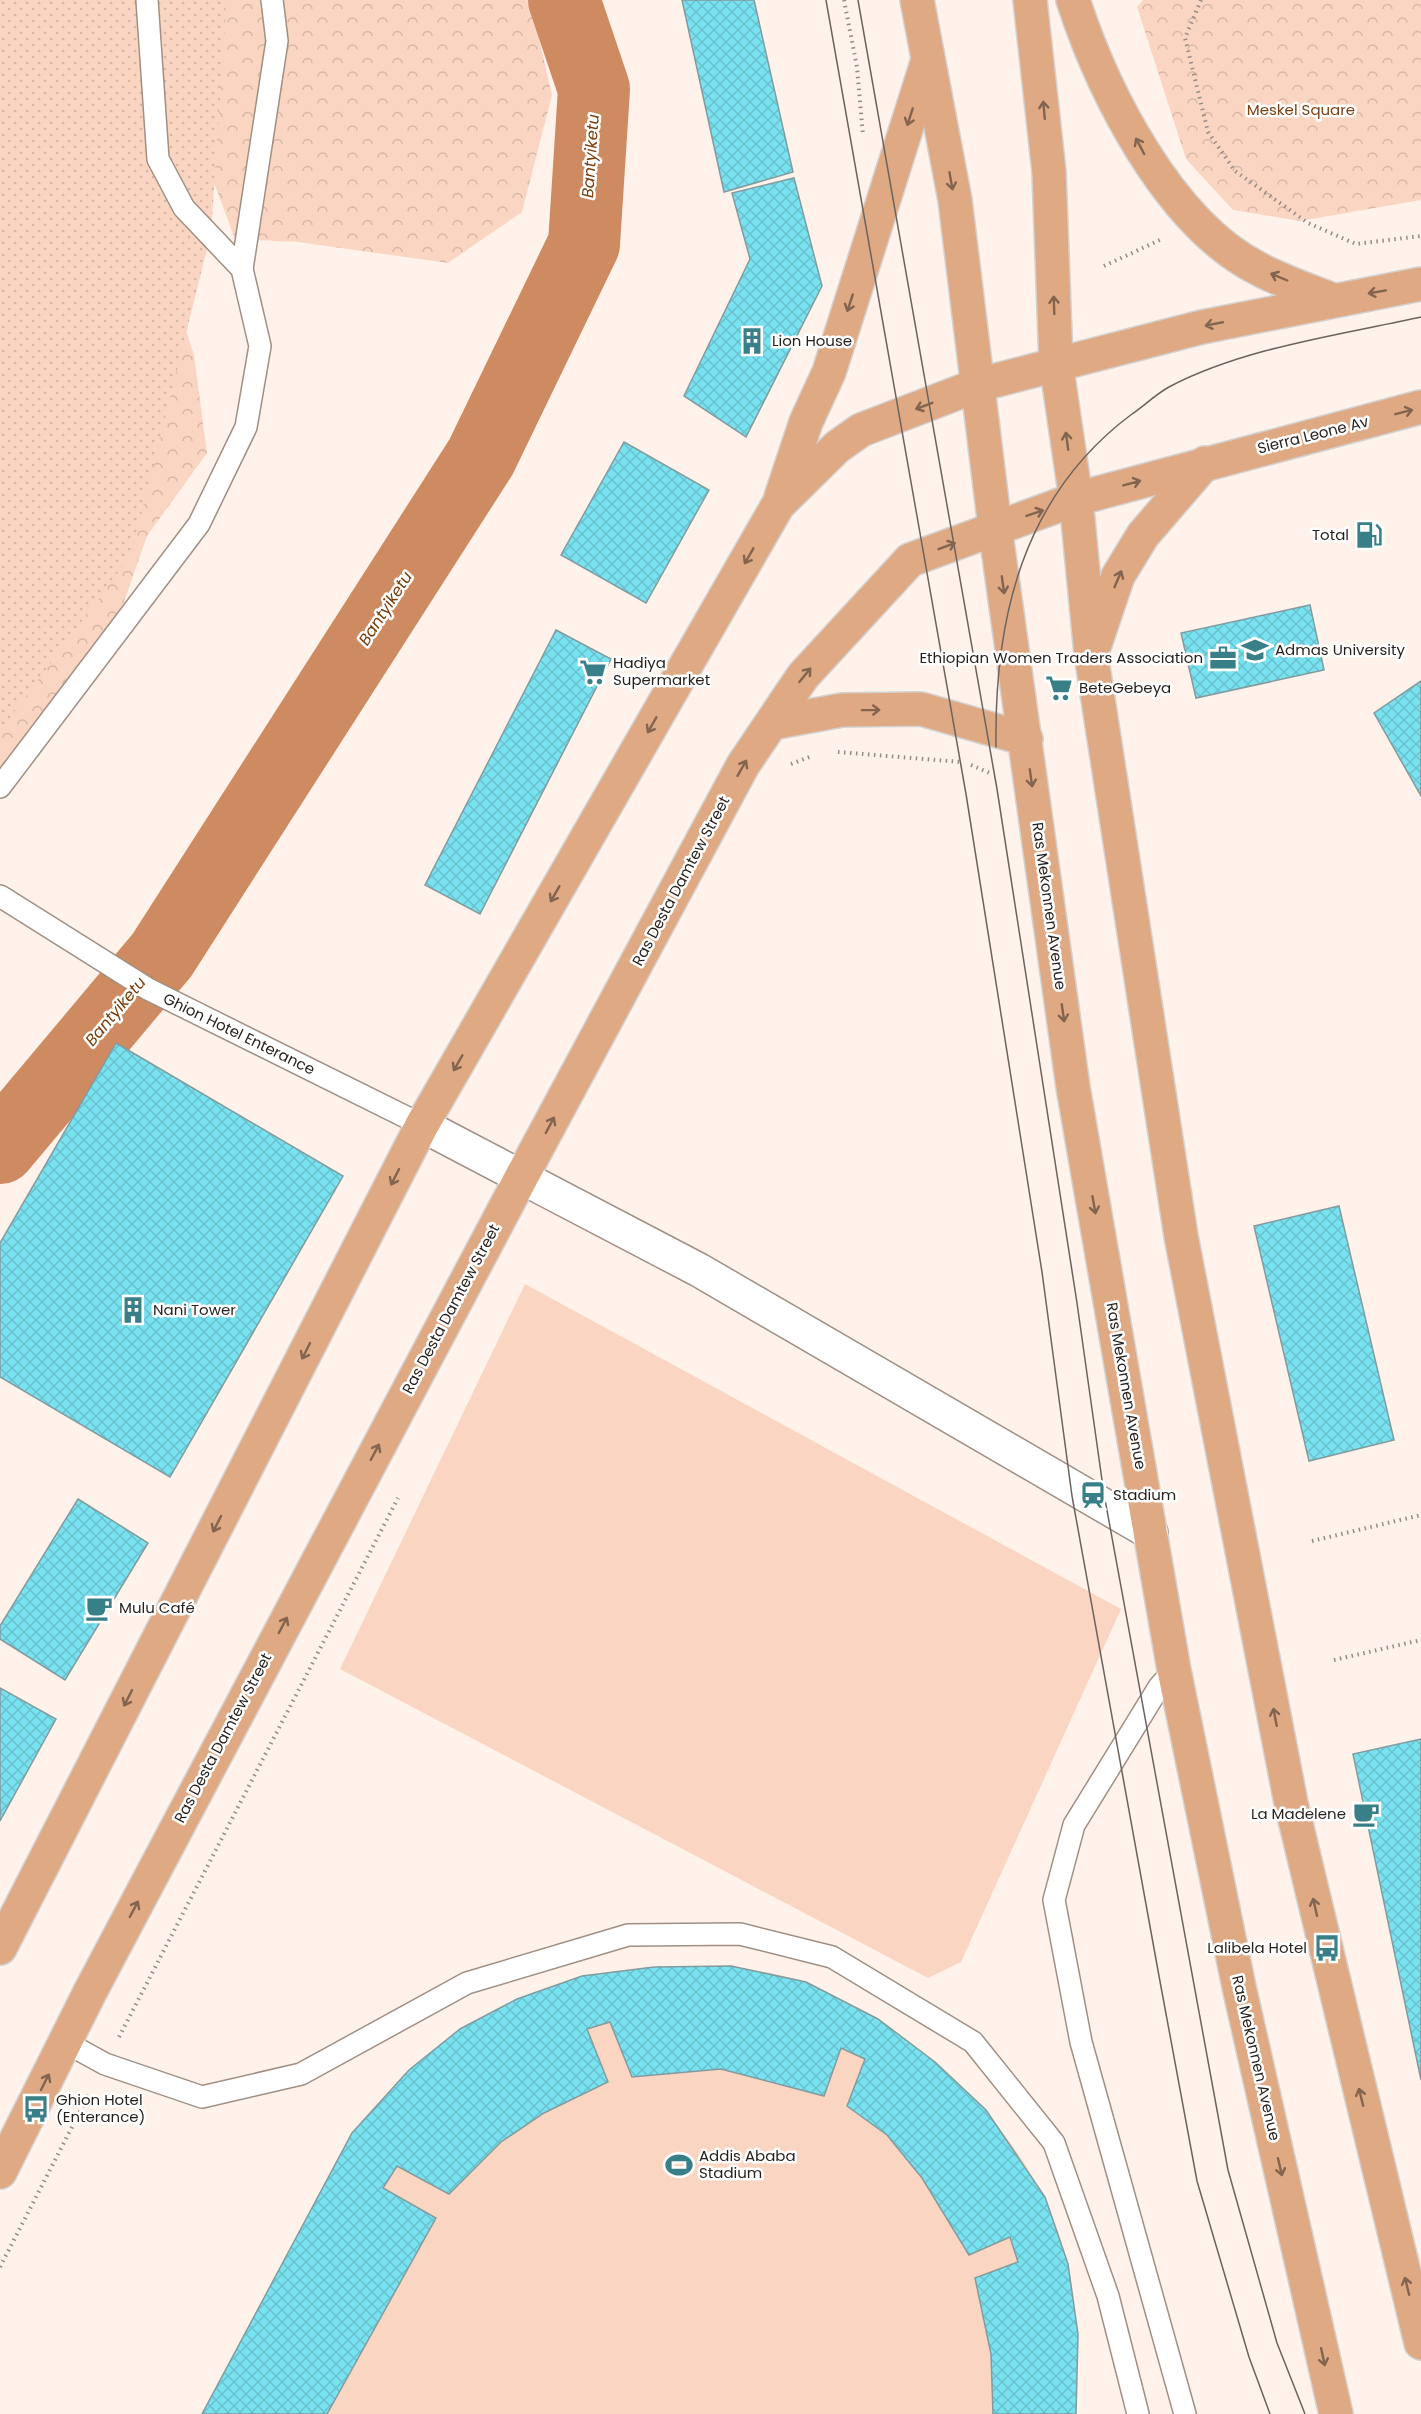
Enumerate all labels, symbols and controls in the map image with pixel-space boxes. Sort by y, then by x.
park label: Meskel Square [1247,99,1355,120]
one-way arrow [1038,101,1049,121]
one-way arrow [904,107,915,126]
water label: Bantyiketu [576,113,605,199]
one-way arrow [1134,138,1146,155]
one-way arrow [946,170,957,190]
one-way arrow [1270,271,1289,282]
one-way arrow [1368,287,1387,298]
one-way arrow [844,293,855,312]
one-way arrow [1048,295,1060,315]
one-way arrow [1204,319,1224,330]
building icon: Lion House [737,326,767,356]
place label: Lion House [772,330,852,351]
one-way arrow [915,401,933,412]
one-way arrow [1394,405,1413,417]
street label: Sierra Leone Av [1255,410,1371,458]
one-way arrow [1062,432,1073,451]
one-way arrow [1122,477,1141,488]
one-way arrow [1025,506,1044,517]
fuel station icon: Total [1354,520,1384,550]
place label: Total [1312,524,1349,545]
one-way arrow [937,539,956,550]
one-way arrow [743,546,754,564]
water label: Bantyiketu [353,567,418,650]
one-way arrow [1112,571,1124,589]
one-way arrow [998,574,1009,594]
school or university icon: Admas University [1240,635,1270,665]
place label: Admas University [1275,639,1405,660]
office icon: Ethiopian Women Traders Association [1208,643,1238,673]
place label: Ethiopian Women Traders Association [919,647,1203,668]
place label: Hadiya Supermarket [613,652,710,690]
supermarket icon: Hadiya Supermarket [578,657,608,687]
one-way arrow [799,667,812,683]
supermarket icon: BeteGebeya [1044,673,1074,703]
place label: BeteGebeya [1079,677,1171,698]
one-way arrow [860,704,880,715]
one-way arrow [646,716,658,733]
one-way arrow [736,760,748,777]
one-way arrow [1026,767,1037,787]
street label: Ras Desta Damtew Street [627,792,734,969]
street label: Ras Mekonnen Avenue [1027,821,1072,991]
one-way arrow [549,885,561,902]
water label: Bantyiketu [80,972,151,1051]
street label: Ghion Hotel Enterance [160,988,319,1079]
one-way arrow [1058,1002,1069,1022]
one-way arrow [451,1054,463,1071]
one-way arrow [545,1116,556,1134]
one-way arrow [389,1168,400,1186]
one-way arrow [1089,1195,1100,1214]
street label: Ras Desta Damtew Street [397,1220,504,1397]
building icon: Nani Tower [118,1295,148,1325]
place label: Nani Tower [153,1299,236,1320]
street label: Ras Mekonnen Avenue [1101,1301,1152,1471]
one-way arrow [300,1341,311,1359]
one-way arrow [370,1444,381,1462]
station icon: Stadium [1078,1480,1108,1510]
place label: Stadium [1113,1484,1176,1505]
one-way arrow [211,1515,223,1533]
cafe icon: Mulu Café [84,1593,114,1623]
place label: Mulu Café [119,1597,195,1618]
one-way arrow [278,1616,289,1634]
street label: Ras Desta Damtew Street [169,1649,276,1826]
one-way arrow [122,1689,134,1706]
one-way arrow [1269,1707,1280,1727]
cafe icon: La Madelene [1351,1799,1381,1829]
place label: La Madelene [1251,1803,1346,1824]
one-way arrow [1309,1898,1321,1917]
one-way arrow [129,1900,140,1918]
bus stop icon: Lalibela Hotel [1312,1933,1342,1963]
place label: Lalibela Hotel [1207,1937,1307,1958]
street label: Ras Mekonnen Avenue [1227,1973,1286,2143]
one-way arrow [39,2073,51,2091]
one-way arrow [1355,2088,1367,2107]
place label: Ghion Hotel (Enterance) [56,2089,145,2127]
bus stop icon: Ghion Hotel (Enterance) [21,2094,51,2124]
place label: Addis Ababa Stadium [699,2145,796,2183]
sports icon: Addis Ababa Stadium [664,2150,694,2180]
one-way arrow [1275,2157,1287,2176]
one-way arrow [1401,2277,1413,2296]
one-way arrow [1318,2347,1329,2366]

